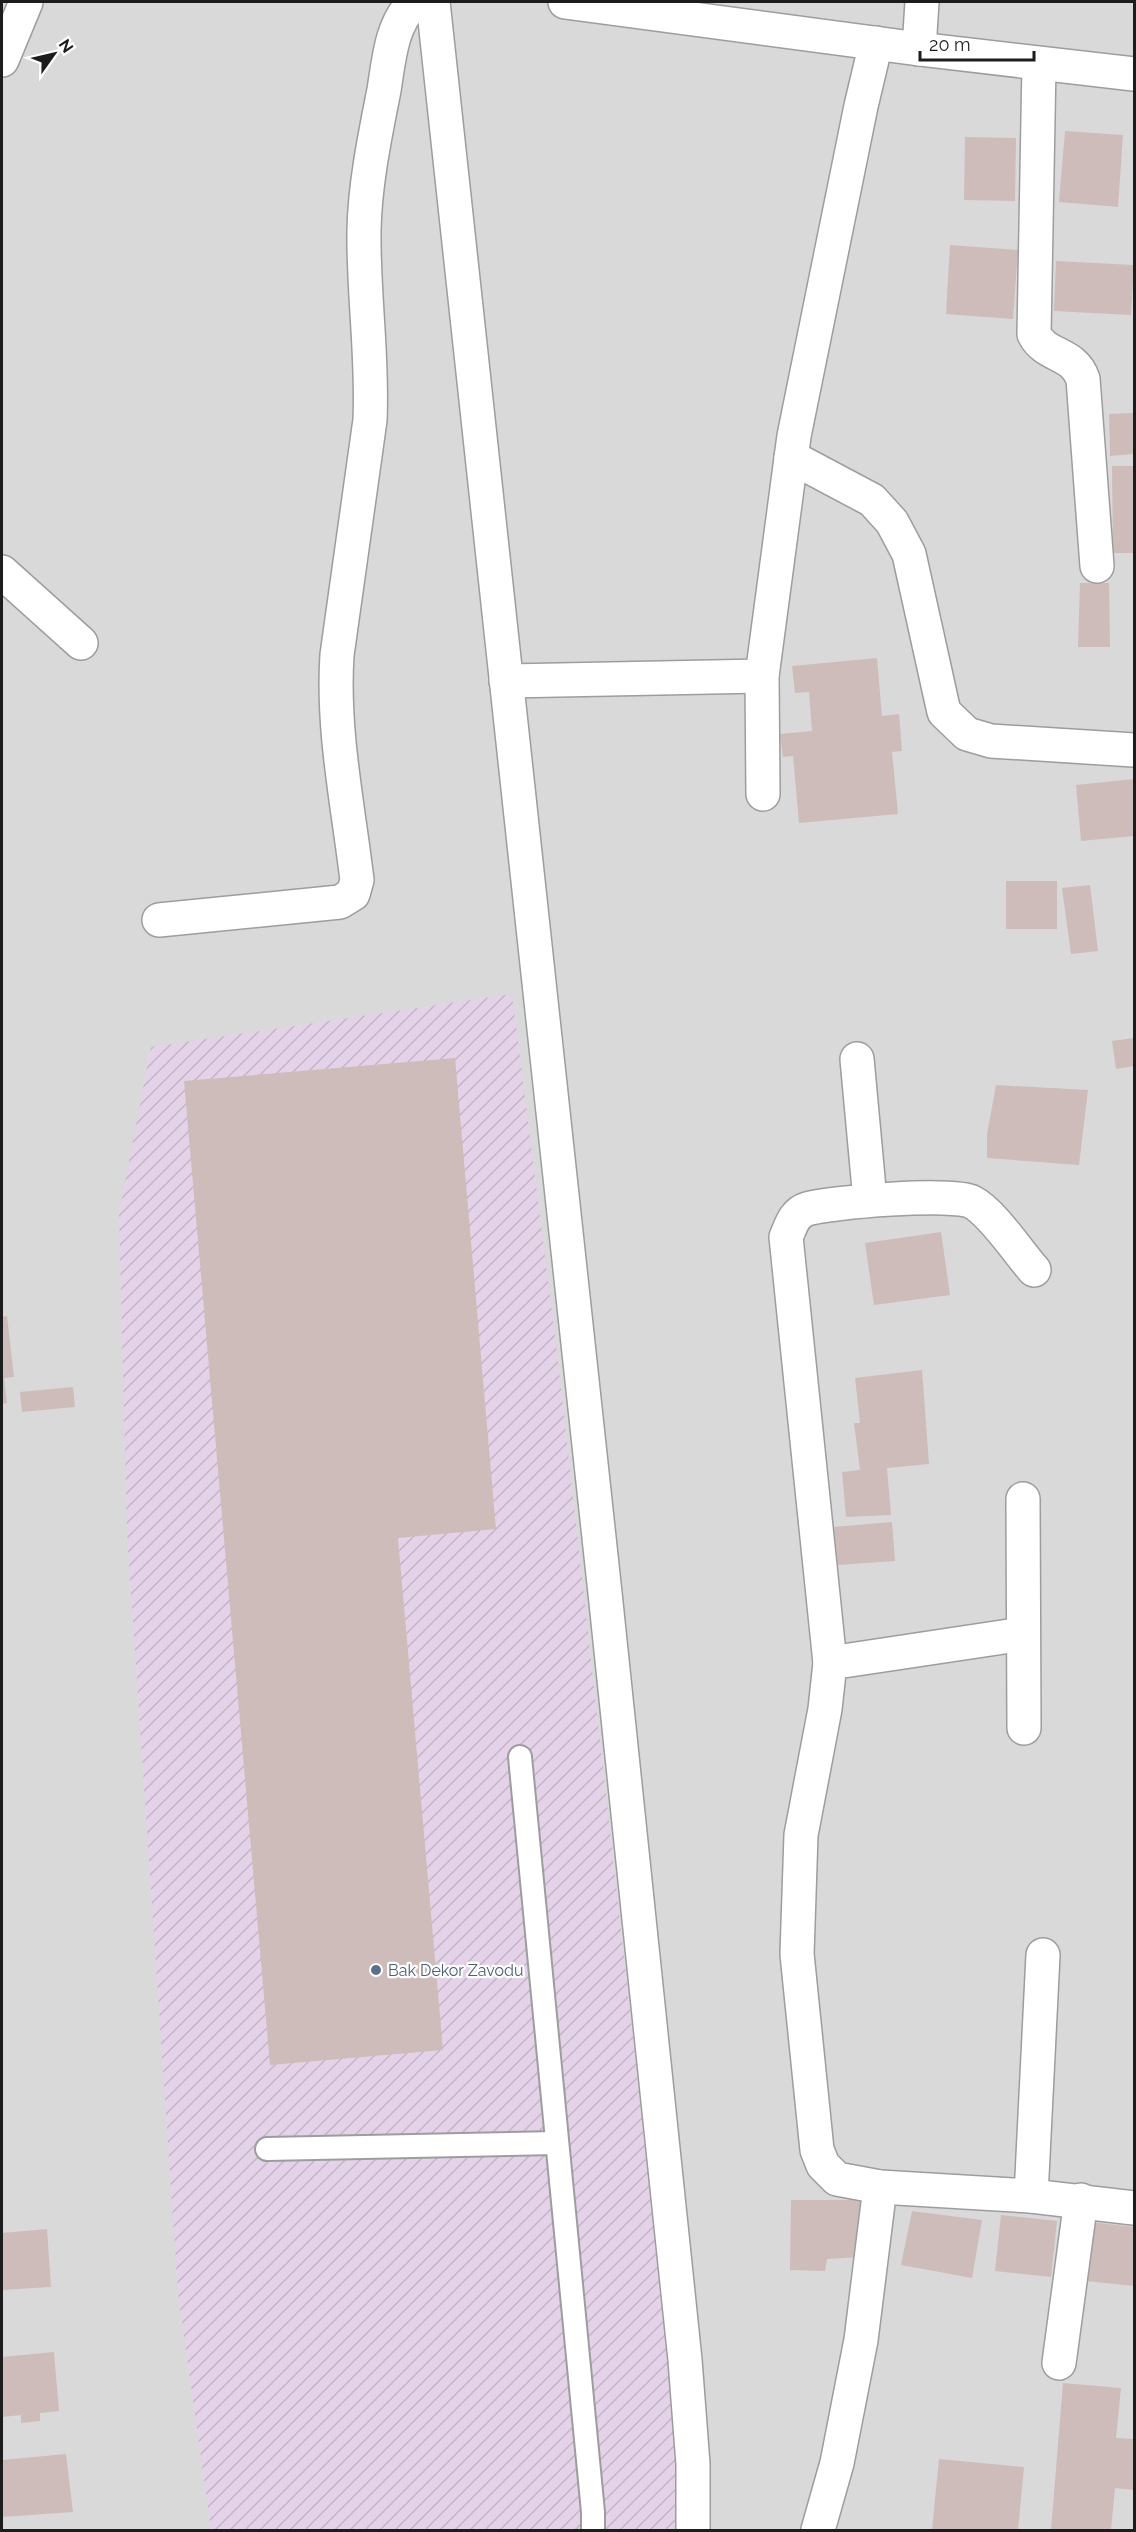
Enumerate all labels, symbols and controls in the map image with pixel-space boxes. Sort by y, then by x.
north arrow [24,24,84,84]
scale bar [920,24,1034,62]
text: 20 m [929,34,971,55]
text: N [55,36,77,56]
place label: Bak Dekor Zavodu [388,1961,523,1980]
marker: Bak Dekor Zavodu [369,1963,383,1977]

